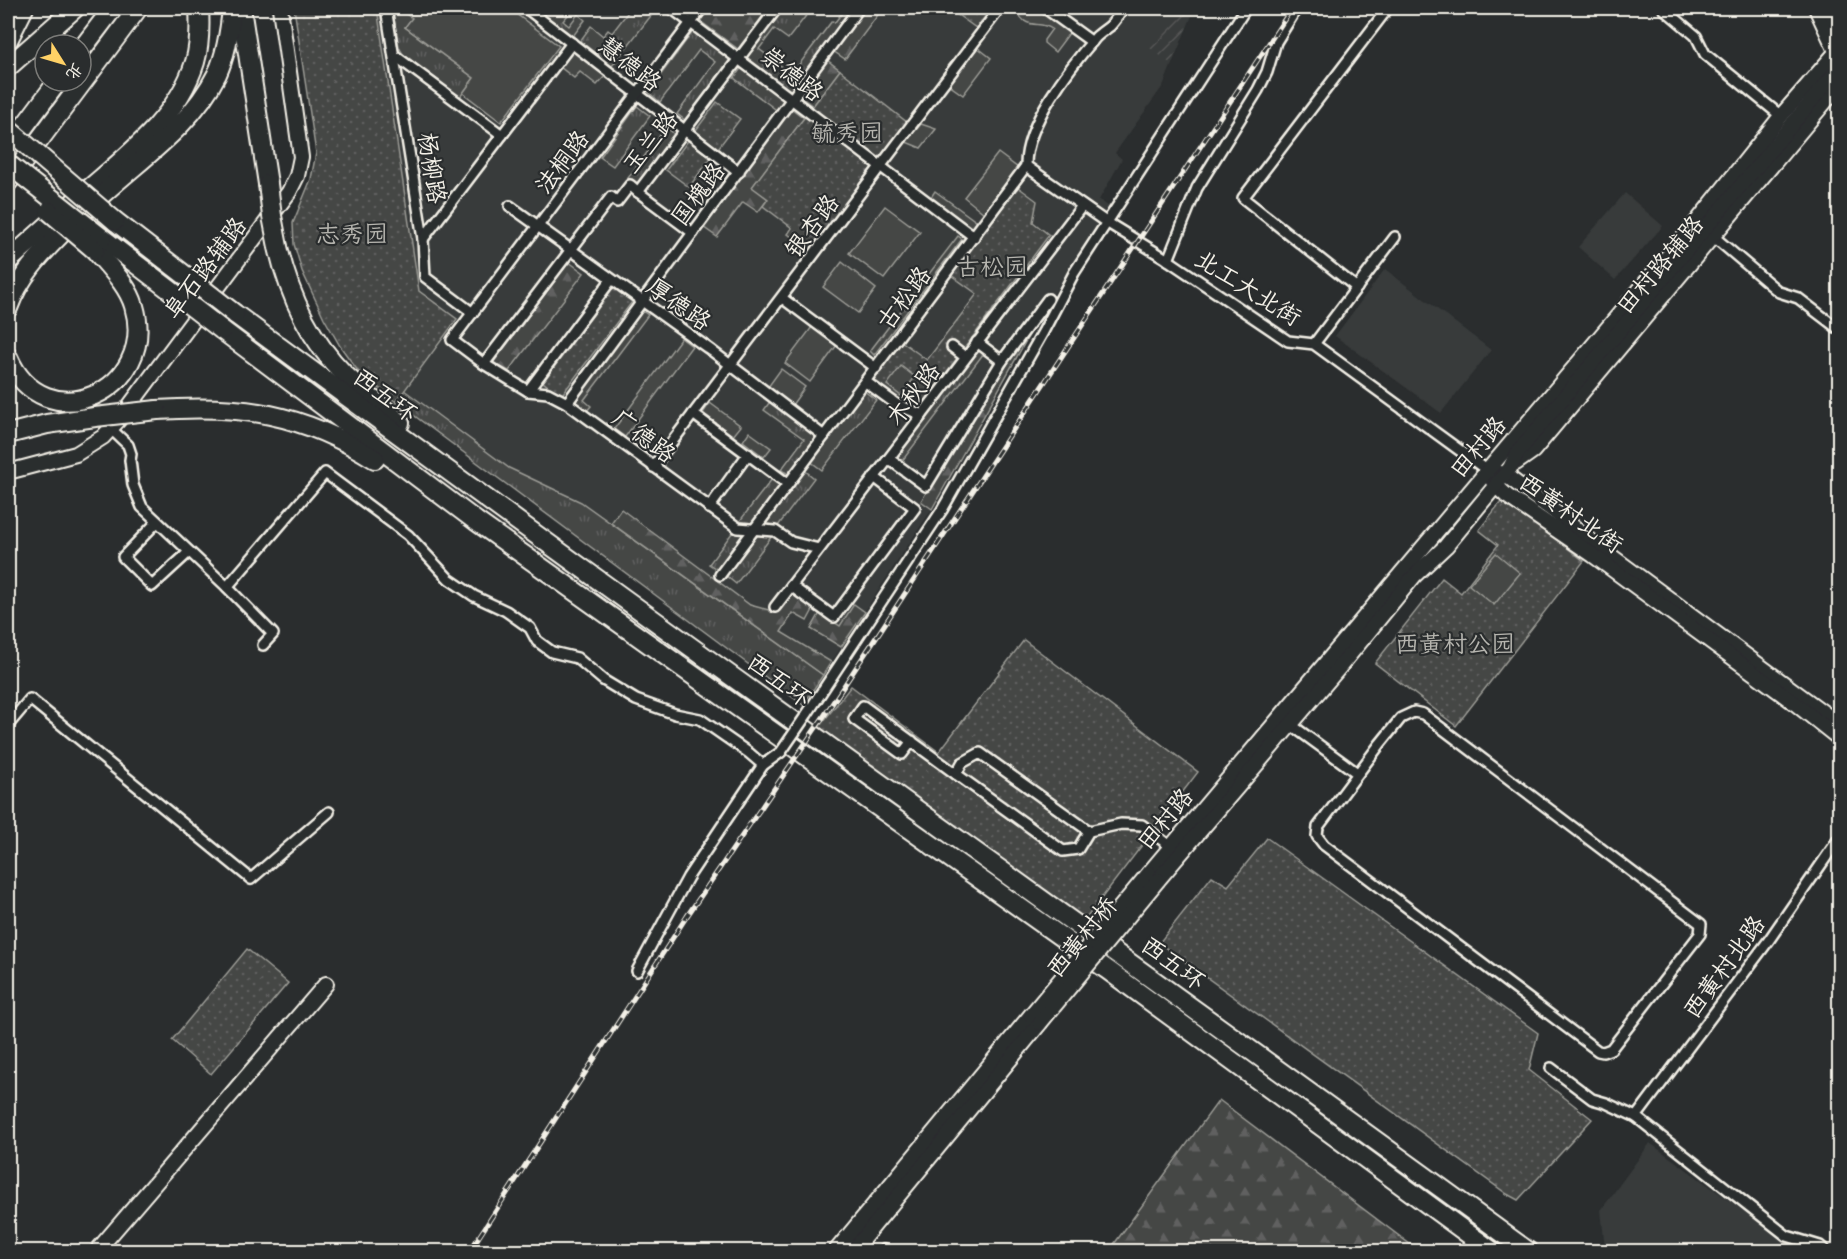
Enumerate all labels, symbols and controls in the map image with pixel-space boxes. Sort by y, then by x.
street label: 慧德路 [589,31,667,102]
north arrow [33,33,93,93]
street label: 崇德路 [751,41,829,112]
text: 北 [59,57,87,84]
street label: 玉兰路 [616,105,688,183]
park label: 毓秀园 [811,119,883,153]
street label: 法桐路 [529,125,600,203]
street label: 杨柳路 [407,130,451,207]
street label: 国槐路 [665,157,736,235]
street label: 银杏路 [779,189,850,267]
street label: 田村路辅路 [1611,210,1714,324]
street label: 阜石路辅路 [158,212,257,328]
park label: 志秀园 [316,220,388,254]
street label: 北工大北街 [1187,244,1306,337]
park label: 古松园 [956,253,1028,287]
street label: 古松路 [871,261,942,339]
street label: 厚德路 [638,272,717,341]
street label: 木秋路 [880,357,951,435]
street label: 西五环 [344,363,422,432]
street label: 广德路 [603,403,681,474]
street label: 田村路 [1444,410,1516,487]
street label: 西黄村北街 [1510,467,1628,564]
park label: 西黄村公园 [1395,630,1515,664]
street label: 西五环 [738,648,816,717]
street label: 田村路 [1131,782,1203,859]
street label: 西黄村桥 [1041,891,1128,987]
street label: 西黄村北路 [1677,910,1775,1027]
street label: 西五环 [1132,931,1210,1000]

